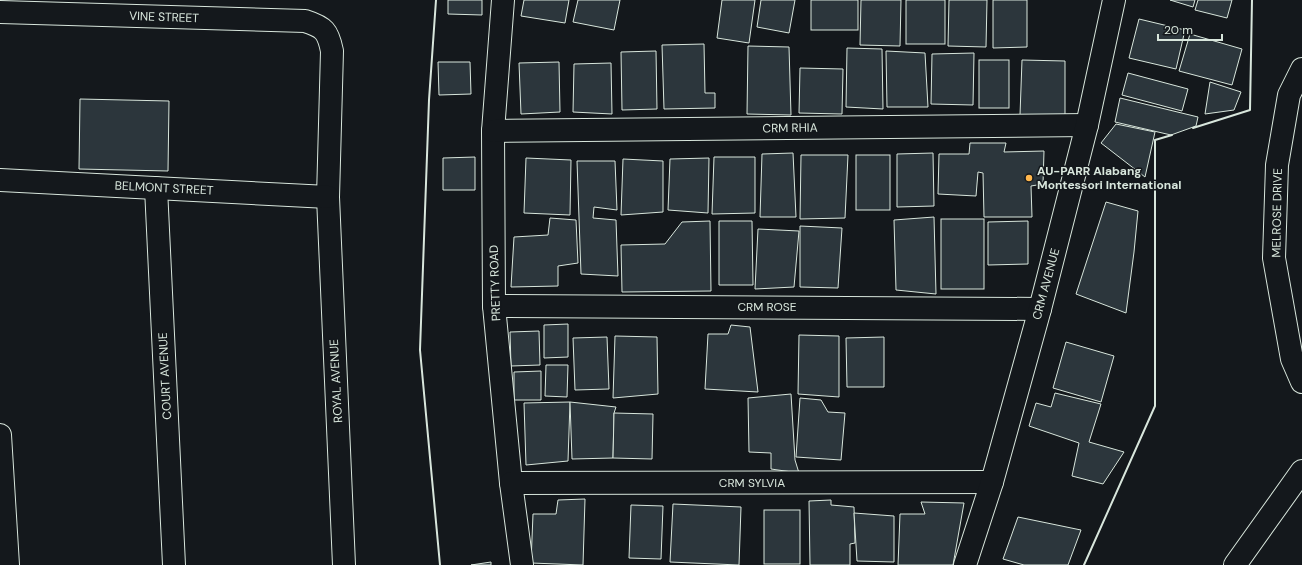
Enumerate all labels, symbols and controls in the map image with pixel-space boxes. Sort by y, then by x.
street label: VINE STREET [129,8,200,26]
scale bar [1158,16,1222,42]
text: 20 m [1164,22,1193,38]
street label: CRM RHIA [762,120,818,136]
place label: AU-PARR Alabang Montessori International [1037,163,1181,193]
street label: MELROSE DRIVE [1268,168,1286,258]
marker: AU-PARR Alabang Montessori International [1024,173,1034,183]
street label: BELMONT STREET [114,177,214,199]
street label: PRETTY ROAD [486,244,504,322]
street label: CRM AVENUE [1029,246,1063,322]
street label: CRM ROSE [737,299,797,315]
street label: COURT AVENUE [155,332,175,420]
street label: ROYAL AVENUE [326,338,346,423]
street label: CRM SYLVIA [719,475,785,491]

